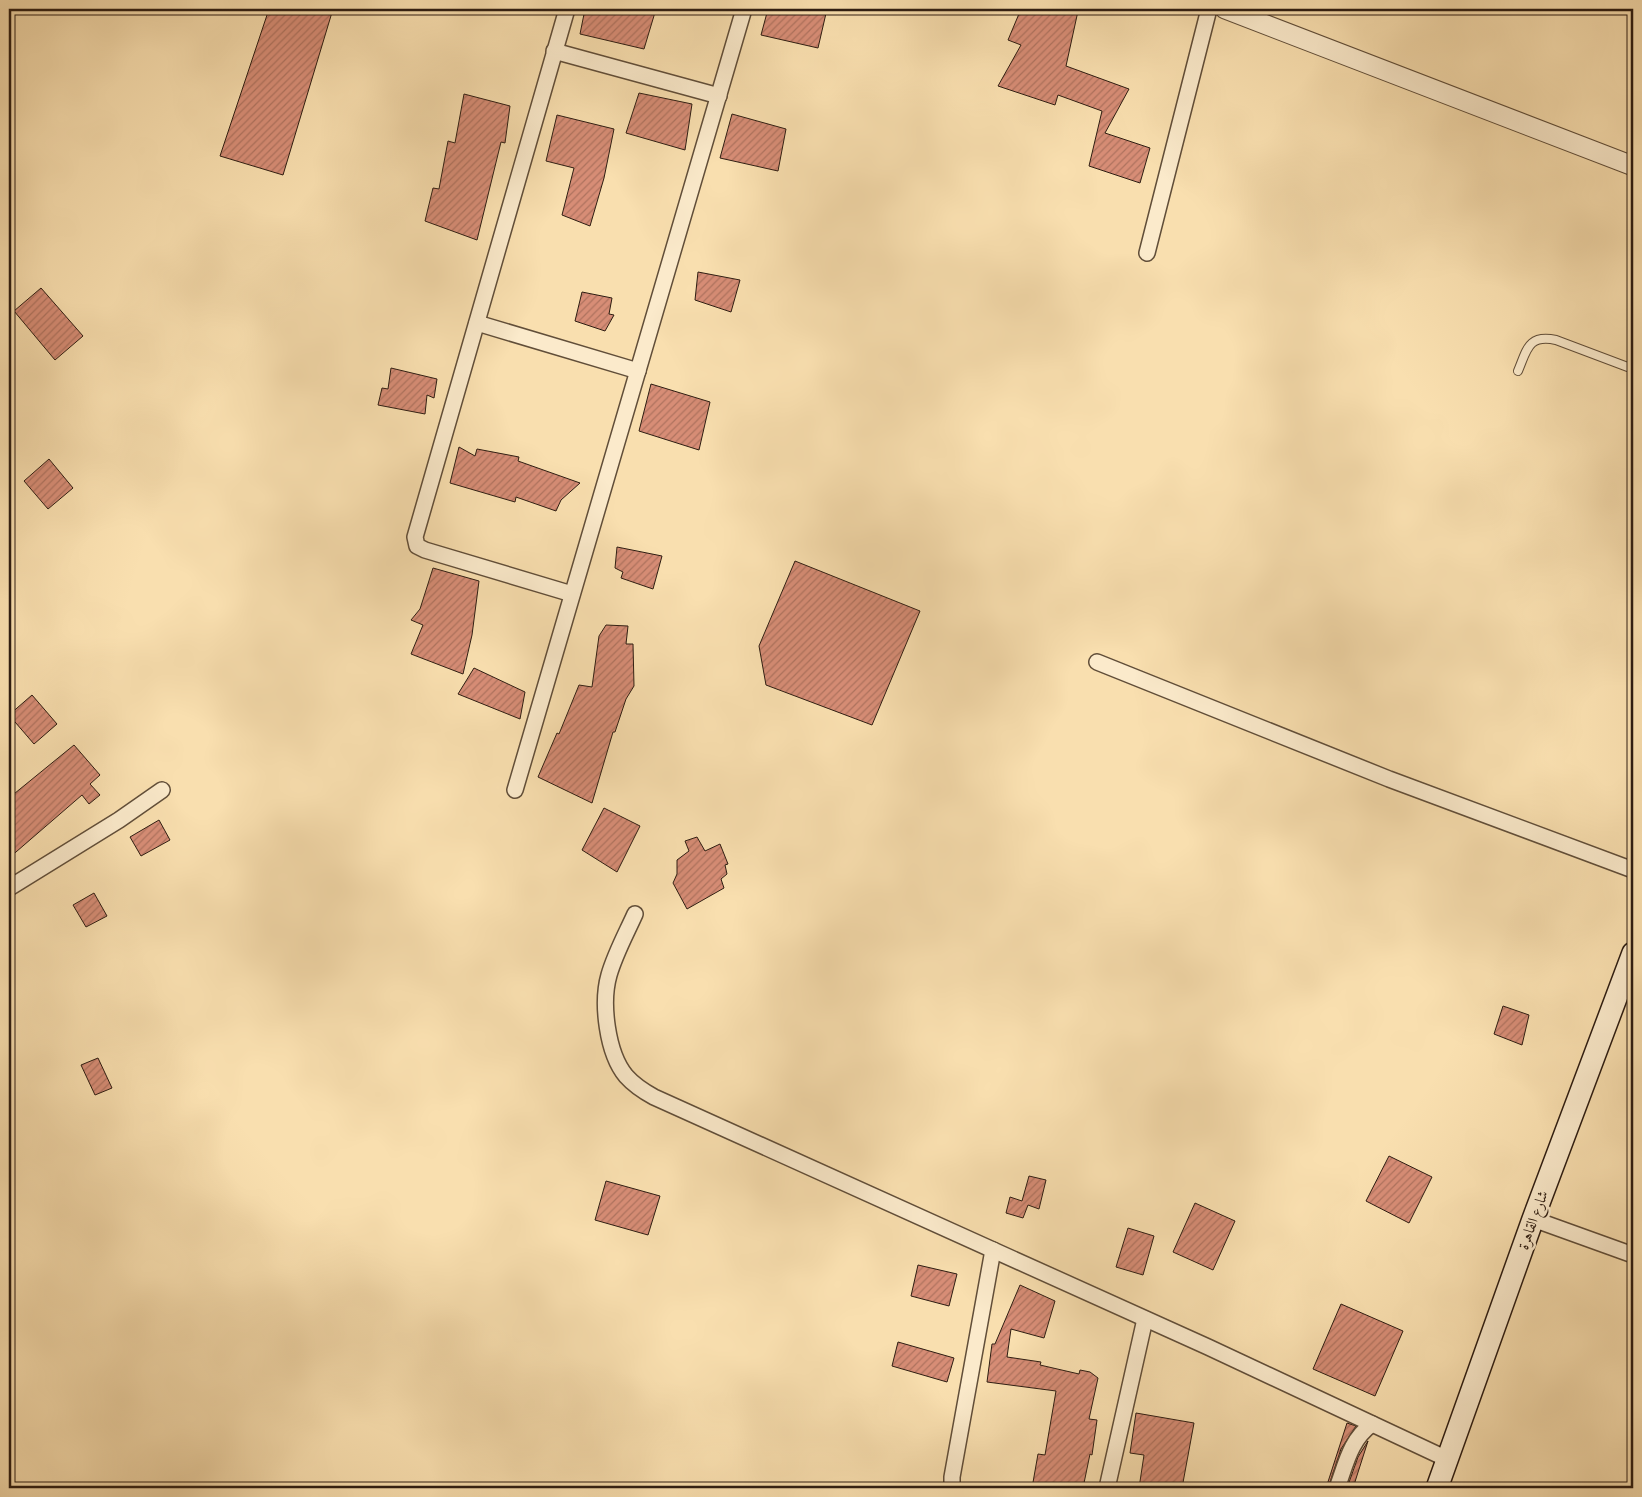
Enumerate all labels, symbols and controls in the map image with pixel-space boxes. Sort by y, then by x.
street label: شارع القاهرة [1514,1188,1556,1253]

